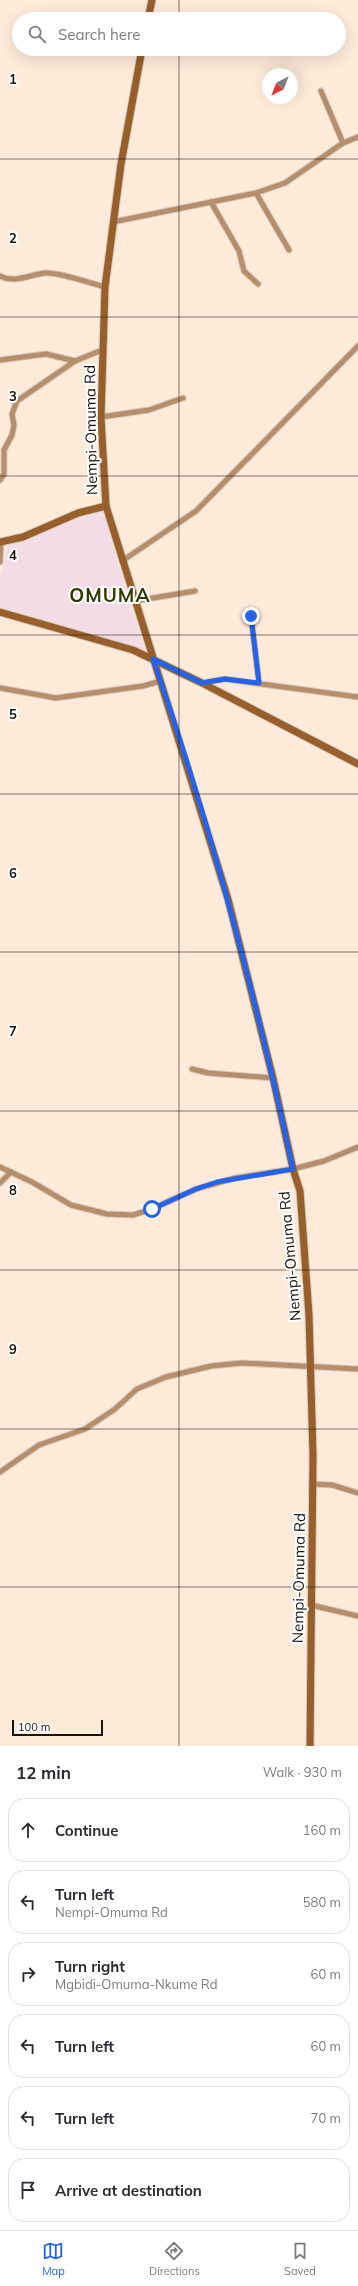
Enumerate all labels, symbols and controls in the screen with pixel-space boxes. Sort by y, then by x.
search box [12,12,346,56]
icon: search [26,23,48,45]
text: Search here [58,25,140,44]
north arrow [262,68,298,104]
text: 1 [9,71,17,87]
text: 2 [9,230,17,246]
street label: Nempi-Omuma Rd [80,365,101,495]
text: 3 [9,388,17,404]
text: 4 [9,547,17,563]
district label: OMUMA [69,583,151,607]
route end [242,607,260,625]
text: 5 [9,706,17,722]
text: 6 [9,865,17,881]
text: 7 [9,1023,17,1039]
text: 8 [9,1182,17,1198]
street label: Nempi-Omuma Rd [274,1190,305,1322]
route start [143,1200,161,1218]
text: 9 [9,1341,17,1357]
street label: Nempi-Omuma Rd [288,1513,309,1643]
scale bar [12,1718,103,1737]
text: 100 m [18,1720,50,1734]
text: 12 min [16,1762,71,1783]
text: Walk · 930 m [263,1764,342,1780]
icon: ahead [17,1819,39,1841]
text: Continue [55,1821,118,1840]
text: 160 m [303,1822,341,1838]
text: Turn left [55,1885,114,1904]
icon: left [17,1891,39,1913]
text: 580 m [303,1894,341,1910]
text: Nempi-Omuma Rd [55,1904,168,1920]
text: Turn right [55,1957,125,1976]
icon: right [17,1963,39,1985]
text: 60 m [311,1966,341,1982]
text: Mgbidi-Omuma-Nkume Rd [55,1976,218,1992]
icon: left [17,2035,39,2057]
text: Turn left [55,2037,114,2056]
text: 60 m [311,2038,341,2054]
icon: left [17,2107,39,2129]
text: Turn left [55,2109,114,2128]
text: 70 m [311,2110,341,2126]
icon: arrive [17,2179,39,2201]
text: Arrive at destination [55,2181,202,2200]
tab: Map [42,2240,65,2278]
tab: Directions [149,2240,200,2278]
tab: Saved [284,2240,316,2278]

